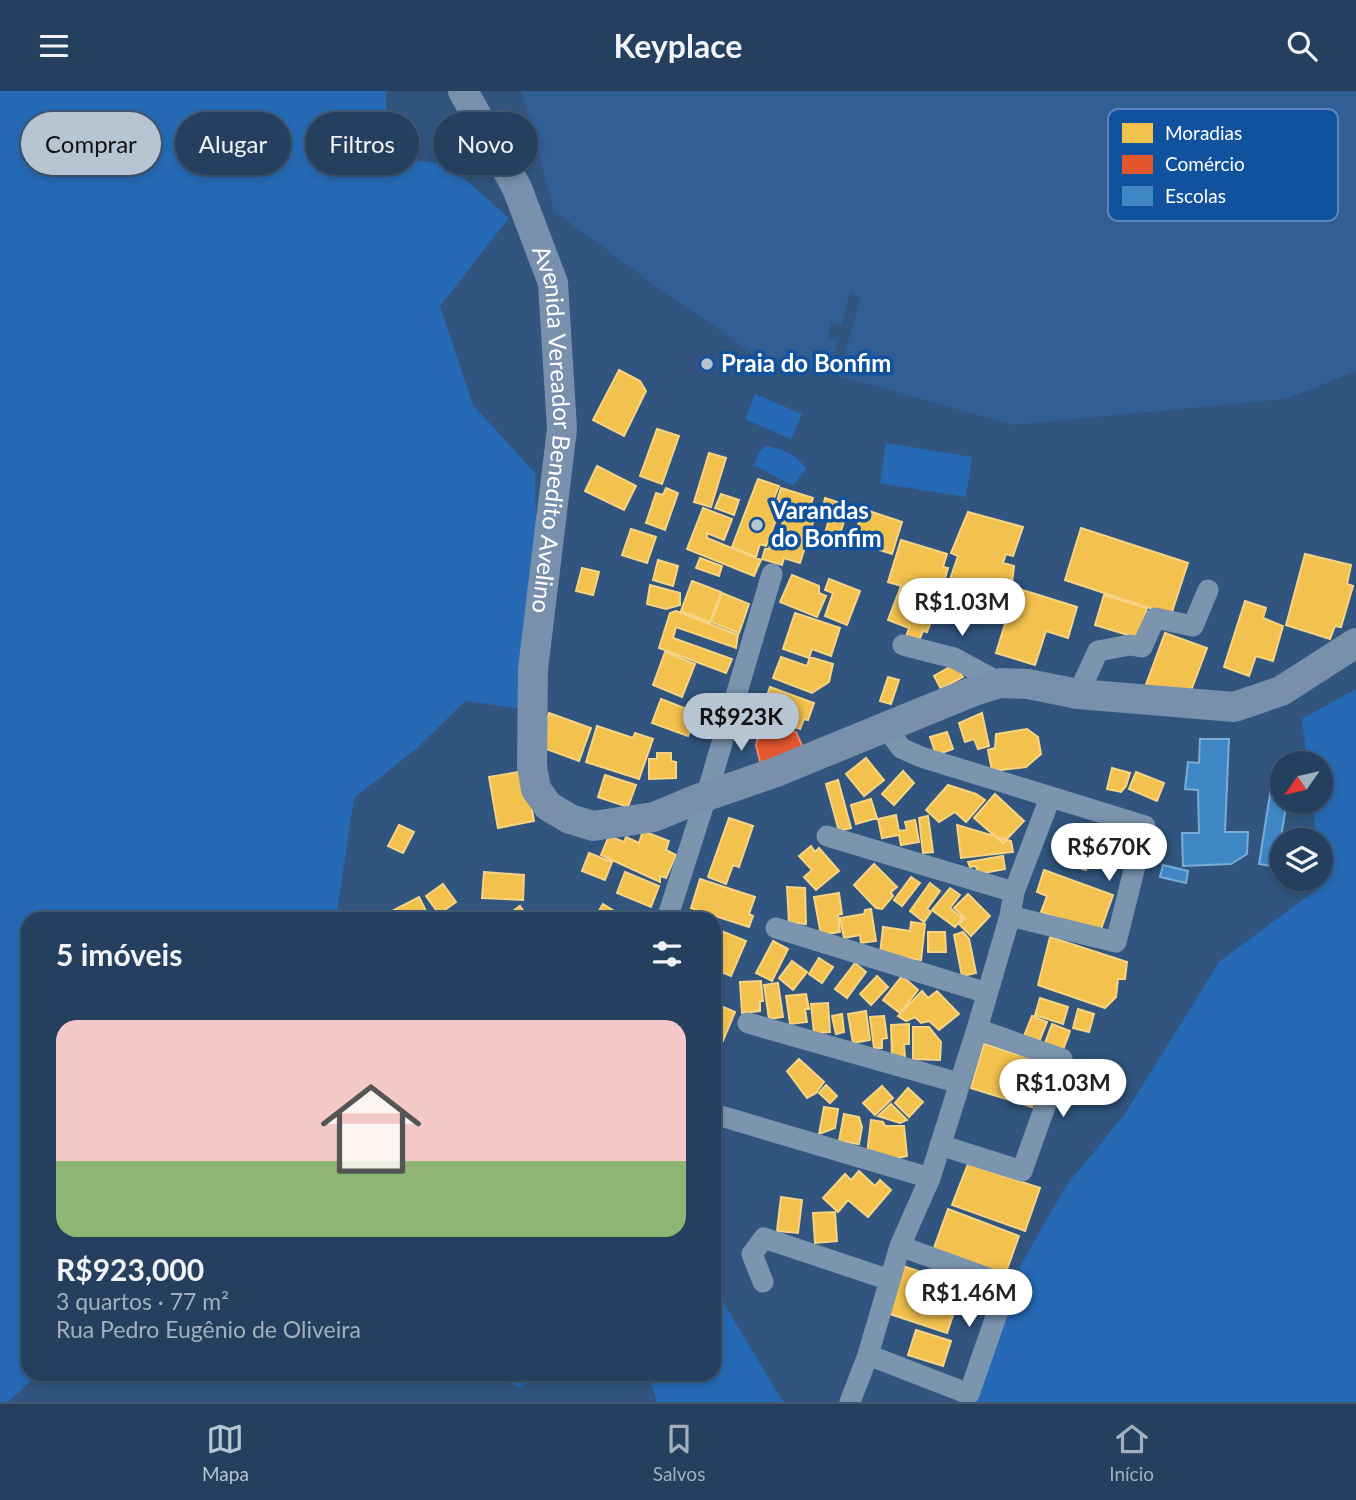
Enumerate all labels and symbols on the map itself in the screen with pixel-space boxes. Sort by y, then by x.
legend [1108,109,1338,221]
text: Moradias [1165,121,1242,144]
text: Comércio [1165,152,1245,175]
text: Escolas [1165,184,1226,207]
street label: Avenida Vereador Benedito Avelino [527,241,578,615]
place label: Praia do Bonfim [721,348,891,377]
marker: Praia do Bonfim [699,356,715,372]
place label: Varandas do Bonfim [770,495,882,552]
marker: Varandas do Bonfim [749,517,765,533]
pin: R$1.03M [897,579,1027,638]
pin: R$923K [684,693,798,753]
north arrow [1270,751,1334,814]
pin: R$670K [1052,823,1166,883]
pin: R$1.03M [998,1059,1128,1119]
pin: R$1.46M [904,1269,1034,1329]

